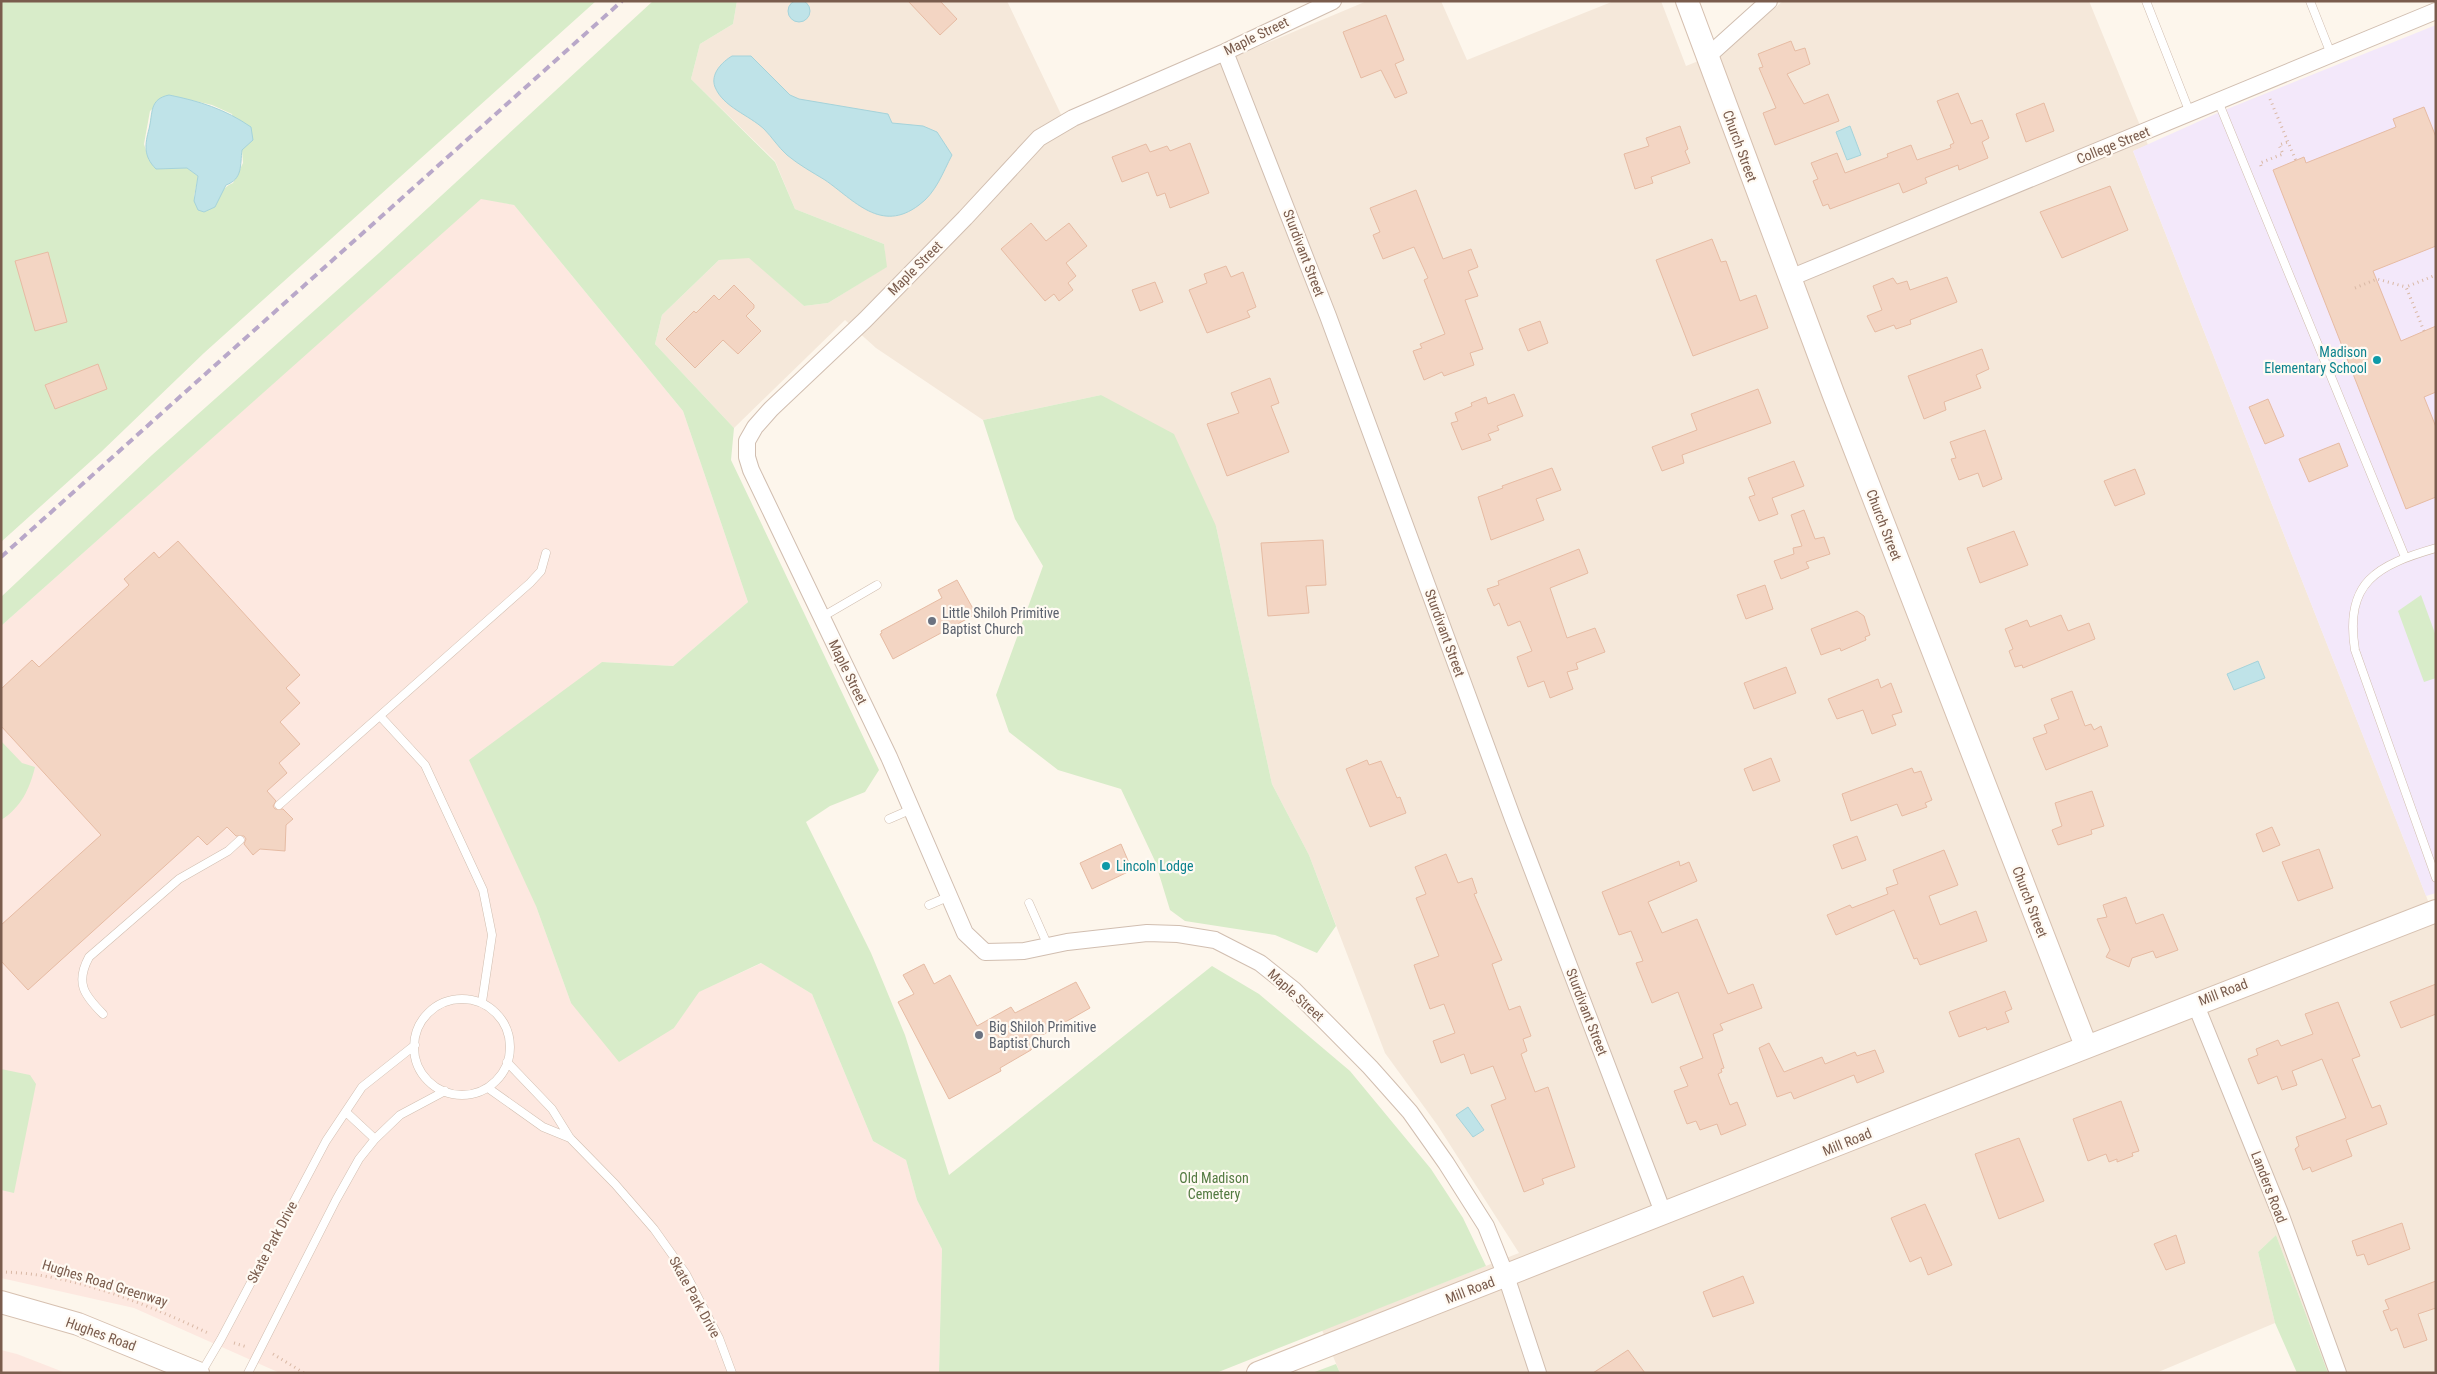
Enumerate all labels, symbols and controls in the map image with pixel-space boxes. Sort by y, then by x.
street label: Maple Street [1221,13,1291,59]
street label: Church Street [1720,108,1760,184]
street label: College Street [2074,123,2152,167]
street label: Sturdivant Street [1280,207,1328,299]
street label: Maple Street [885,238,945,298]
place label: Madison Elementary School [2264,344,2367,376]
marker: Madison Elementary School [2371,354,2383,366]
street label: Church Street [1863,487,1905,563]
street label: Sturdivant Street [1422,587,1468,679]
place label: Little Shiloh Primitive Baptist Church [942,605,1060,637]
marker: Little Shiloh Primitive Baptist Church [926,615,938,627]
street label: Maple Street [825,637,871,707]
place label: Lincoln Lodge [1116,858,1194,874]
marker: Lincoln Lodge [1100,860,1112,872]
street label: Church Street [2009,864,2051,940]
street label: Maple Street [1265,966,1327,1024]
street label: Sturdivant Street [1563,966,1611,1058]
street label: Mill Road [2196,975,2250,1009]
place label: Big Shiloh Primitive Baptist Church [989,1019,1097,1051]
marker: Big Shiloh Primitive Baptist Church [973,1029,985,1041]
street label: Mill Road [1820,1125,1874,1159]
street label: Landers Road [2248,1149,2290,1225]
park label: Old Madison Cemetery [1179,1170,1249,1202]
street label: Skate Park Drive [244,1198,300,1286]
street label: Skate Park Drive [666,1254,724,1341]
street label: Hughes Road Greenway [40,1256,170,1310]
street label: Mill Road [1443,1273,1497,1307]
street label: Hughes Road [64,1314,138,1354]

